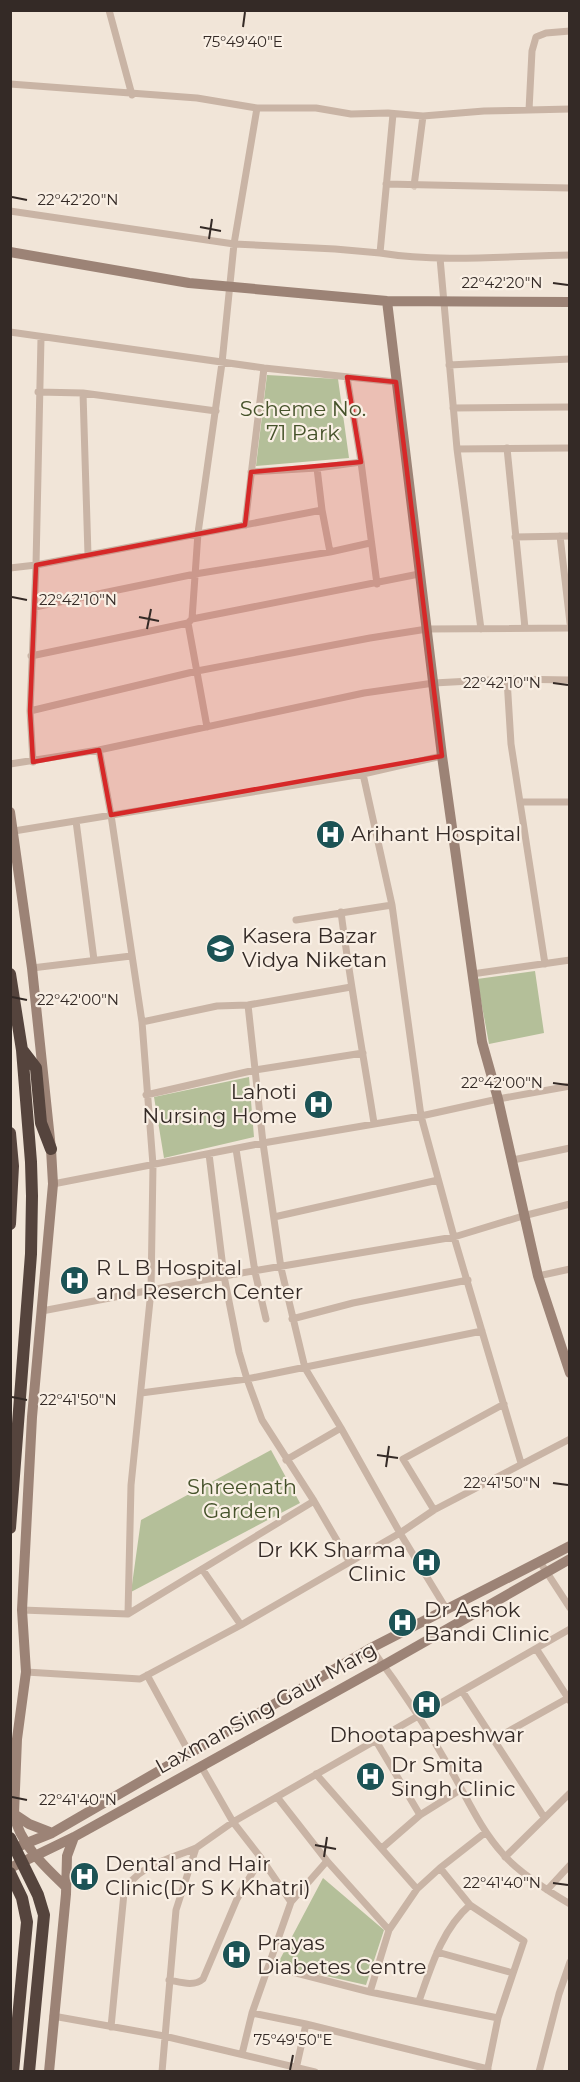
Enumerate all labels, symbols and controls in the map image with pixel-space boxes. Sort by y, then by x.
text: 75°49'40"E [203,32,283,51]
text: 22°42'20"N [38,190,118,209]
text: 22°42'20"N [462,273,542,292]
park label: Scheme No. 71 Park [240,396,366,445]
text: 22°42'10"N [39,590,117,609]
text: 22°42'10"N [463,673,541,692]
hospital icon: Arihant Hospital [314,818,346,850]
place label: Arihant Hospital [351,821,521,846]
place label: Kasera Bazar Vidya Niketan [242,923,387,972]
school or university icon: Kasera Bazar Vidya Niketan [205,932,237,964]
text: 22°42'00"N [37,990,119,1009]
text: 22°42'00"N [461,1073,543,1092]
place label: Lahoti Nursing Home [142,1079,297,1128]
hospital icon: Lahoti Nursing Home [302,1088,334,1120]
place label: R L B Hospital and Reserch Center [96,1255,303,1304]
hospital icon: R L B Hospital and Reserch Center [59,1264,91,1296]
text: 22°41'50"N [39,1390,117,1409]
text: 22°41'50"N [463,1473,541,1492]
park label: Shreenath Garden [187,1474,297,1523]
place label: Dr KK Sharma Clinic [257,1537,406,1586]
hospital icon: Dr KK Sharma Clinic [411,1546,443,1578]
place label: Dr Ashok Bandi Clinic [424,1597,550,1646]
hospital icon: Dr Ashok Bandi Clinic [387,1606,419,1638]
street label: LaxmanSing Gaur Marg [151,1636,381,1779]
hospital icon: Dhootapapeshwar [411,1688,443,1720]
place label: Dhootapapeshwar [330,1722,524,1747]
place label: Dr Smita Singh Clinic [391,1752,516,1801]
hospital icon: Dr Smita Singh Clinic [354,1761,386,1793]
text: 22°41'40"N [39,1790,117,1809]
place label: Dental and Hair Clinic(Dr S K Khatri) [105,1851,311,1900]
hospital icon: Dental and Hair Clinic(Dr S K Khatri) [68,1860,100,1892]
text: 22°41'40"N [463,1873,541,1892]
place label: Prayas Diabetes Centre [257,1930,427,1979]
hospital icon: Prayas Diabetes Centre [220,1939,252,1971]
text: 75°49'50"E [254,2030,332,2049]

